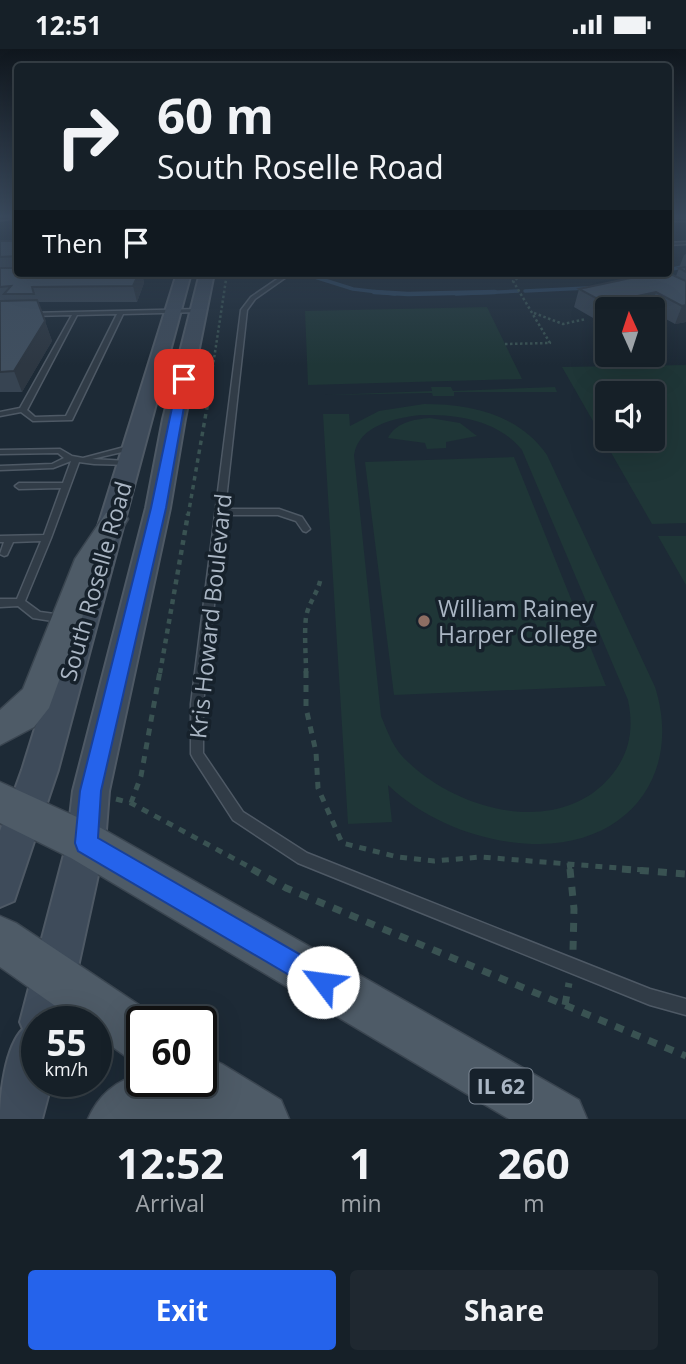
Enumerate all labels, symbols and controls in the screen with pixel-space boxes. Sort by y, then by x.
text: 12:51 [35,7,102,43]
text: 60 m [157,82,274,148]
icon: right [42,91,133,182]
text: South Roselle Road [157,145,444,188]
icon: arrive [117,224,155,262]
text: Then [42,225,103,261]
north arrow [595,297,665,367]
map controls [595,297,665,451]
pin [154,349,214,409]
icon: arrive [165,360,203,398]
button: sound [595,381,665,451]
street label: South Roselle Road [51,478,139,684]
street label: Kris Howard Boulevard [181,492,239,740]
place label: William Rainey Harper College [438,592,598,650]
marker: William Rainey Harper College [416,613,432,629]
position arrow [286,945,360,1019]
speed limit sign: 60 [126,1006,217,1097]
text: 55 [46,1019,87,1066]
text: km/h [45,1057,88,1081]
road number: IL 62 [470,1069,532,1103]
text: 12:52 [116,1134,224,1191]
text: 1 [349,1134,373,1191]
text: 260 [498,1134,570,1191]
text: Arrival [136,1187,205,1219]
text: min [340,1187,382,1219]
text: m [523,1187,544,1219]
button: Exit [28,1270,336,1350]
button: Share [350,1270,658,1350]

